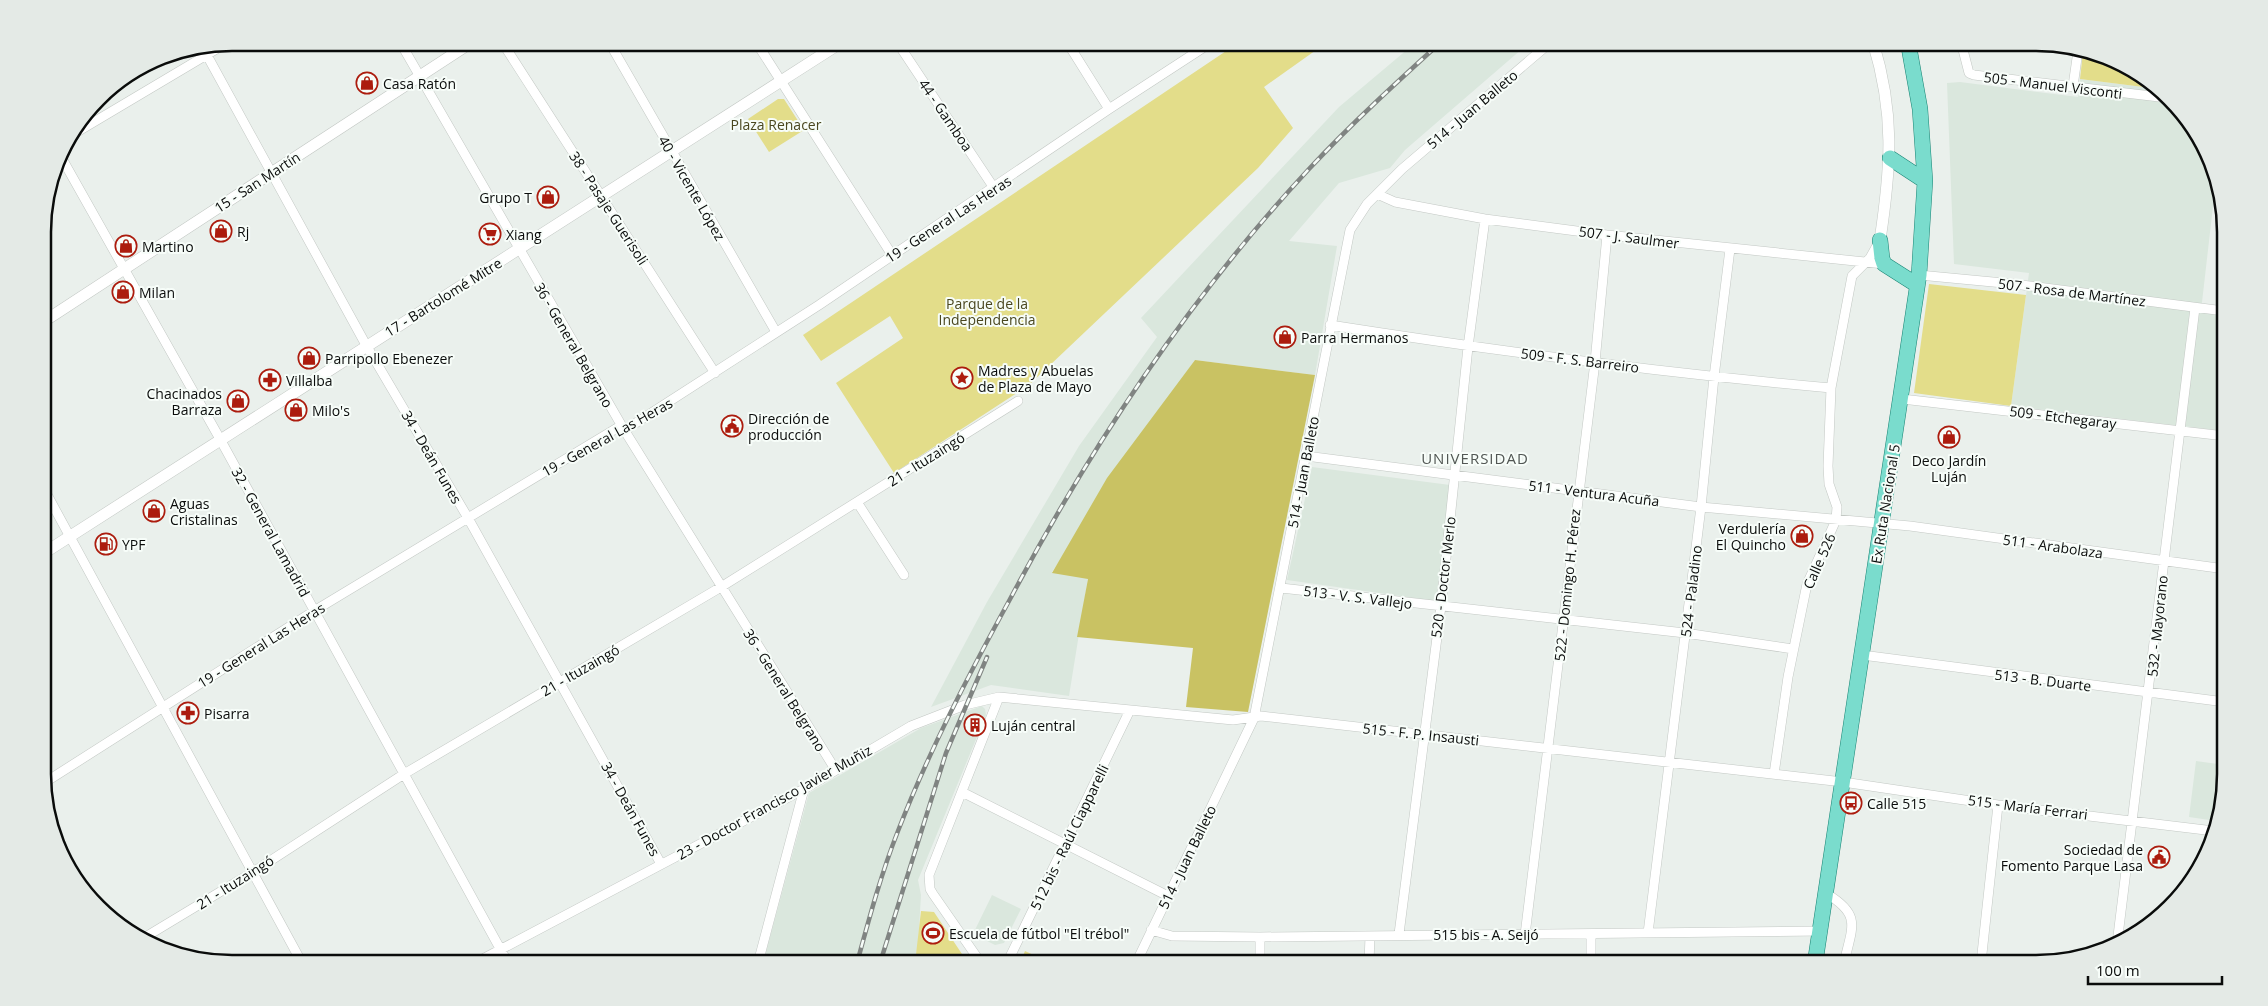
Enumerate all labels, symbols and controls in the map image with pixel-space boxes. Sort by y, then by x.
street label: 514 - Juan Balleto [1422,65,1522,153]
street label: 505 - Manuel Visconti [1983,67,2123,103]
shop icon: Casa Ratón [355,71,379,95]
place label: Casa Ratón [383,74,456,93]
street label: 44 - Gamboa [915,75,977,155]
park label: Plaza Renacer [731,115,822,134]
street label: 40 - Vicente López [654,132,730,244]
street label: 15 - San Martín [210,147,304,217]
street label: 38 - Pasaje Guerisoli [565,148,653,268]
street label: 19 - General Las Heras [881,171,1015,267]
shop icon: Grupo T [536,185,560,209]
place label: Grupo T [479,188,532,207]
shop icon: Rj [209,219,233,243]
street label: 507 - J. Saulmer [1578,221,1681,253]
place label: Rj [237,222,249,241]
supermarket icon: Xiang [478,222,502,246]
place label: Xiang [506,225,542,244]
shop icon: Martino [114,234,138,258]
place label: Martino [142,237,194,256]
street label: 17 - Bartolomé Mitre [381,253,505,341]
street label: 507 - Rosa de Martínez [1997,274,2147,311]
street label: 36 - General Belgrano [530,279,618,411]
shop icon: Milan [111,280,135,304]
place label: Milan [139,283,175,302]
park label: Parque de la Independencia [939,294,1035,329]
shop icon: Parra Hermanos [1273,325,1297,349]
place label: Parra Hermanos [1301,328,1409,347]
street label: 509 - F. S. Barreiro [1520,343,1640,377]
shop icon: Parripollo Ebenezer [297,346,321,370]
place label: Parripollo Ebenezer [325,349,453,368]
place label: Madres y Abuelas de Plaza de Mayo [978,361,1094,396]
place icon: Madres y Abuelas de Plaza de Mayo [950,366,974,390]
pharmacy icon: Villalba [258,368,282,392]
place label: Villalba [286,371,333,390]
place label: Chacinados Barraza [147,384,222,419]
shop icon: Chacinados Barraza [226,389,250,413]
street label: 19 - General Las Heras [538,393,676,481]
shop icon: Milo's [284,398,308,422]
place label: Milo's [312,401,350,420]
street label: 509 - Etchegaray [2008,401,2119,433]
street label: 34 - Deán Funes [398,407,467,507]
place label: Dirección de producción [748,409,829,444]
public building icon: Dirección de producción [720,414,744,438]
street label: 514 - Juan Balleto [1283,415,1323,529]
shop icon: Deco Jardín Luján [1937,425,1961,449]
street label: 21 - Ituzaingó [884,428,968,490]
street label: Ex Ruta Nacional 5 [1866,443,1904,565]
district label: UNIVERSIDAD [1421,448,1529,468]
place label: Deco Jardín Luján [1912,451,1986,486]
street label: 32 - General Lamadrid [228,464,314,600]
street label: 511 - Ventura Acuña [1527,476,1661,510]
place label: Aguas Cristalinas [170,494,238,529]
shop icon: Aguas Cristalinas [142,499,166,523]
street label: 522 - Domingo H. Pérez [1550,507,1584,662]
street label: 520 - Doctor Merlo [1426,515,1460,639]
place label: Verdulería El Quincho [1716,519,1786,554]
shop icon: Verdulería El Quincho [1790,524,1814,548]
street label: Calle 526 [1798,530,1840,592]
street label: 511 - Arabolaza [2002,530,2104,562]
fuel station icon: YPF [94,532,118,556]
place label: YPF [122,535,145,554]
street label: 524 - Paladino [1676,544,1706,638]
street label: 532 - Mayorano [2142,574,2172,678]
street label: 513 - V. S. Vallejo [1303,581,1413,613]
street label: 19 - General Las Heras [194,598,329,692]
street label: 36 - General Belgrano [739,625,831,755]
street label: 21 - Ituzaingó [537,640,623,700]
street label: 513 - B. Duarte [1994,665,2093,695]
pharmacy icon: Pisarra [176,701,200,725]
place label: Pisarra [204,704,250,723]
building icon: Luján central [963,713,987,737]
place label: Luján central [991,716,1076,735]
street label: 515 - F. P. Insausti [1362,718,1480,750]
street label: 23 - Doctor Francisco Javier Muñiz [673,740,875,864]
street label: 34 - Deán Funes [597,759,665,860]
street label: 512 bis - Raúl Ciapparelli [1025,761,1113,913]
street label: 515 - María Ferrari [1967,790,2089,824]
bus stop icon: Calle 515 [1839,791,1863,815]
place label: Calle 515 [1867,794,1926,813]
street label: 514 - Juan Balleto [1154,802,1220,912]
place label: Sociedad de Fomento Parque Lasa [2001,840,2143,875]
public building icon: Sociedad de Fomento Parque Lasa [2147,845,2171,869]
street label: 21 - Ituzaingó [193,851,277,913]
sports icon: Escuela de fútbol "El trébol" [921,921,945,945]
place label: Escuela de fútbol "El trébol" [949,924,1129,943]
street label: 515 bis - A. Seijó [1433,925,1539,944]
scale bar [2088,954,2222,986]
text: 100 m [2096,960,2140,980]

